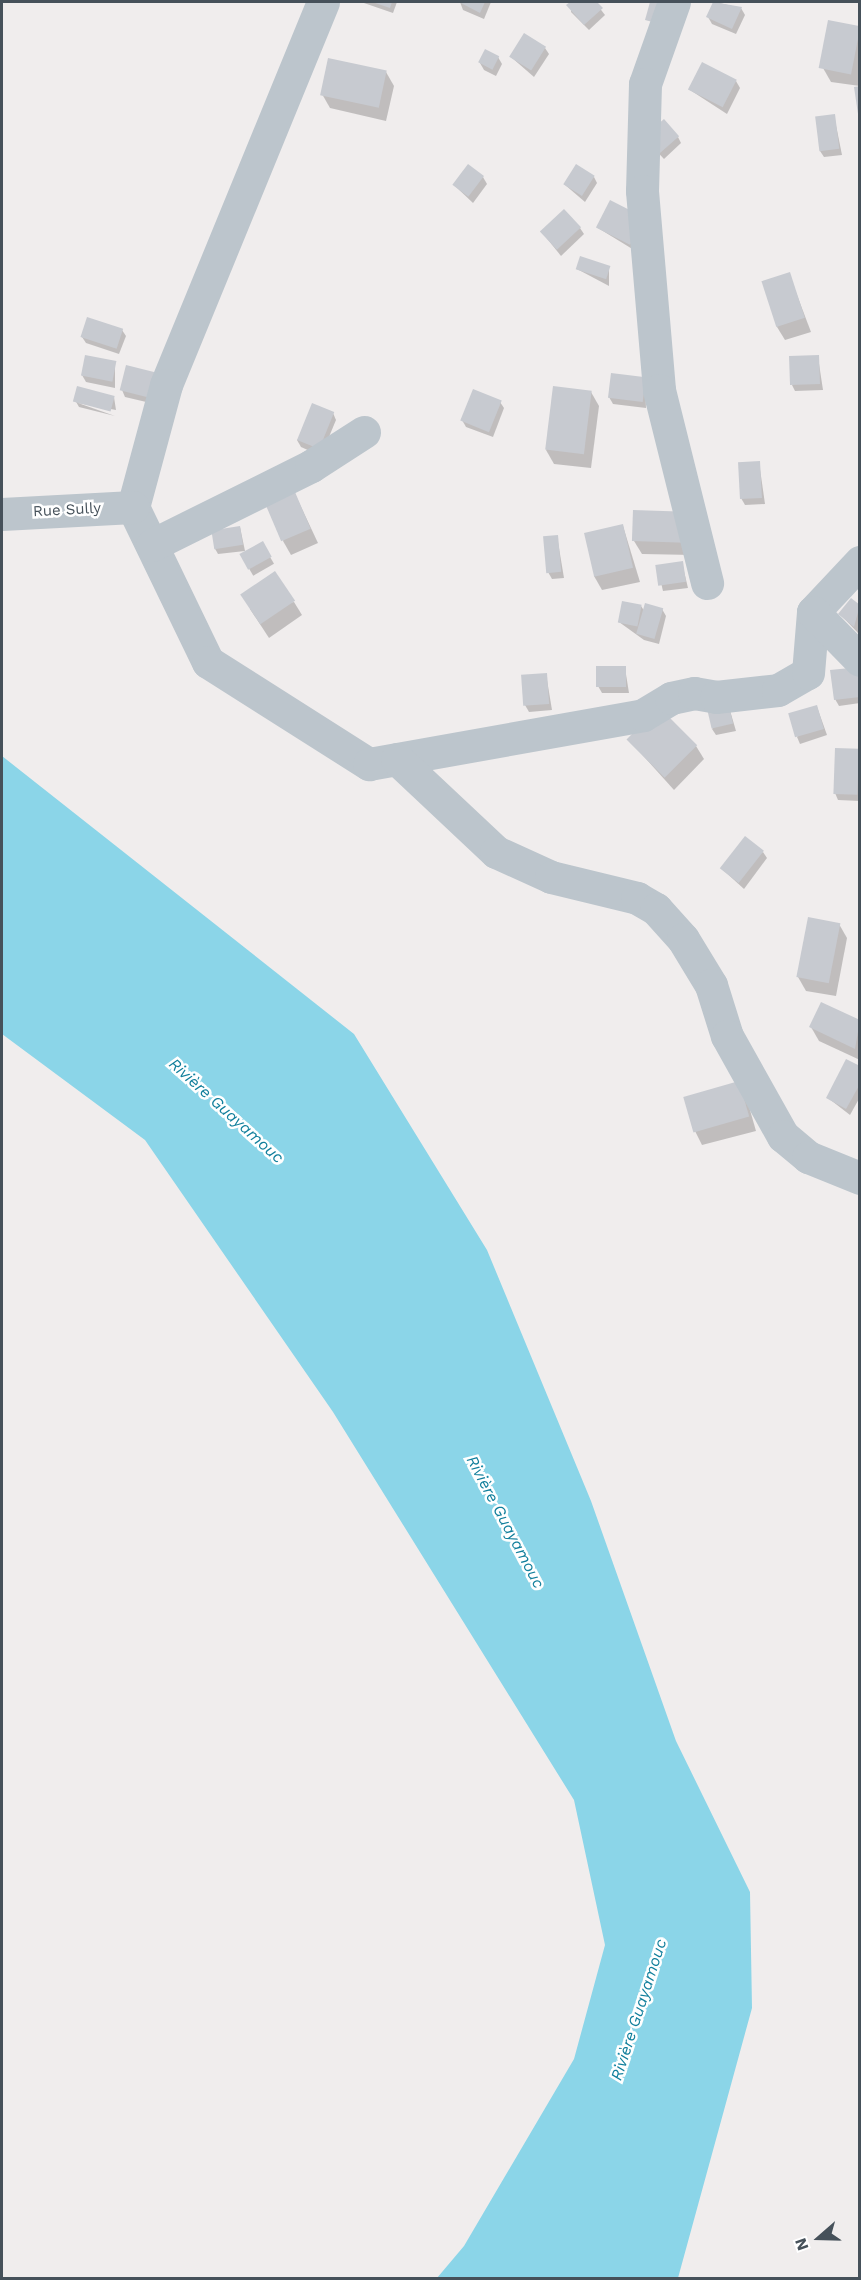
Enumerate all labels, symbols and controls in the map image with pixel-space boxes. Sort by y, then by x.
street label: Rue Sully [32,499,102,521]
water label: Rivière Guayamouc [165,1055,287,1167]
water label: Rivière Guayamouc [462,1452,548,1592]
water label: Rivière Guayamouc [607,1937,671,2083]
north arrow [789,2208,849,2268]
text: N [791,2236,813,2253]

